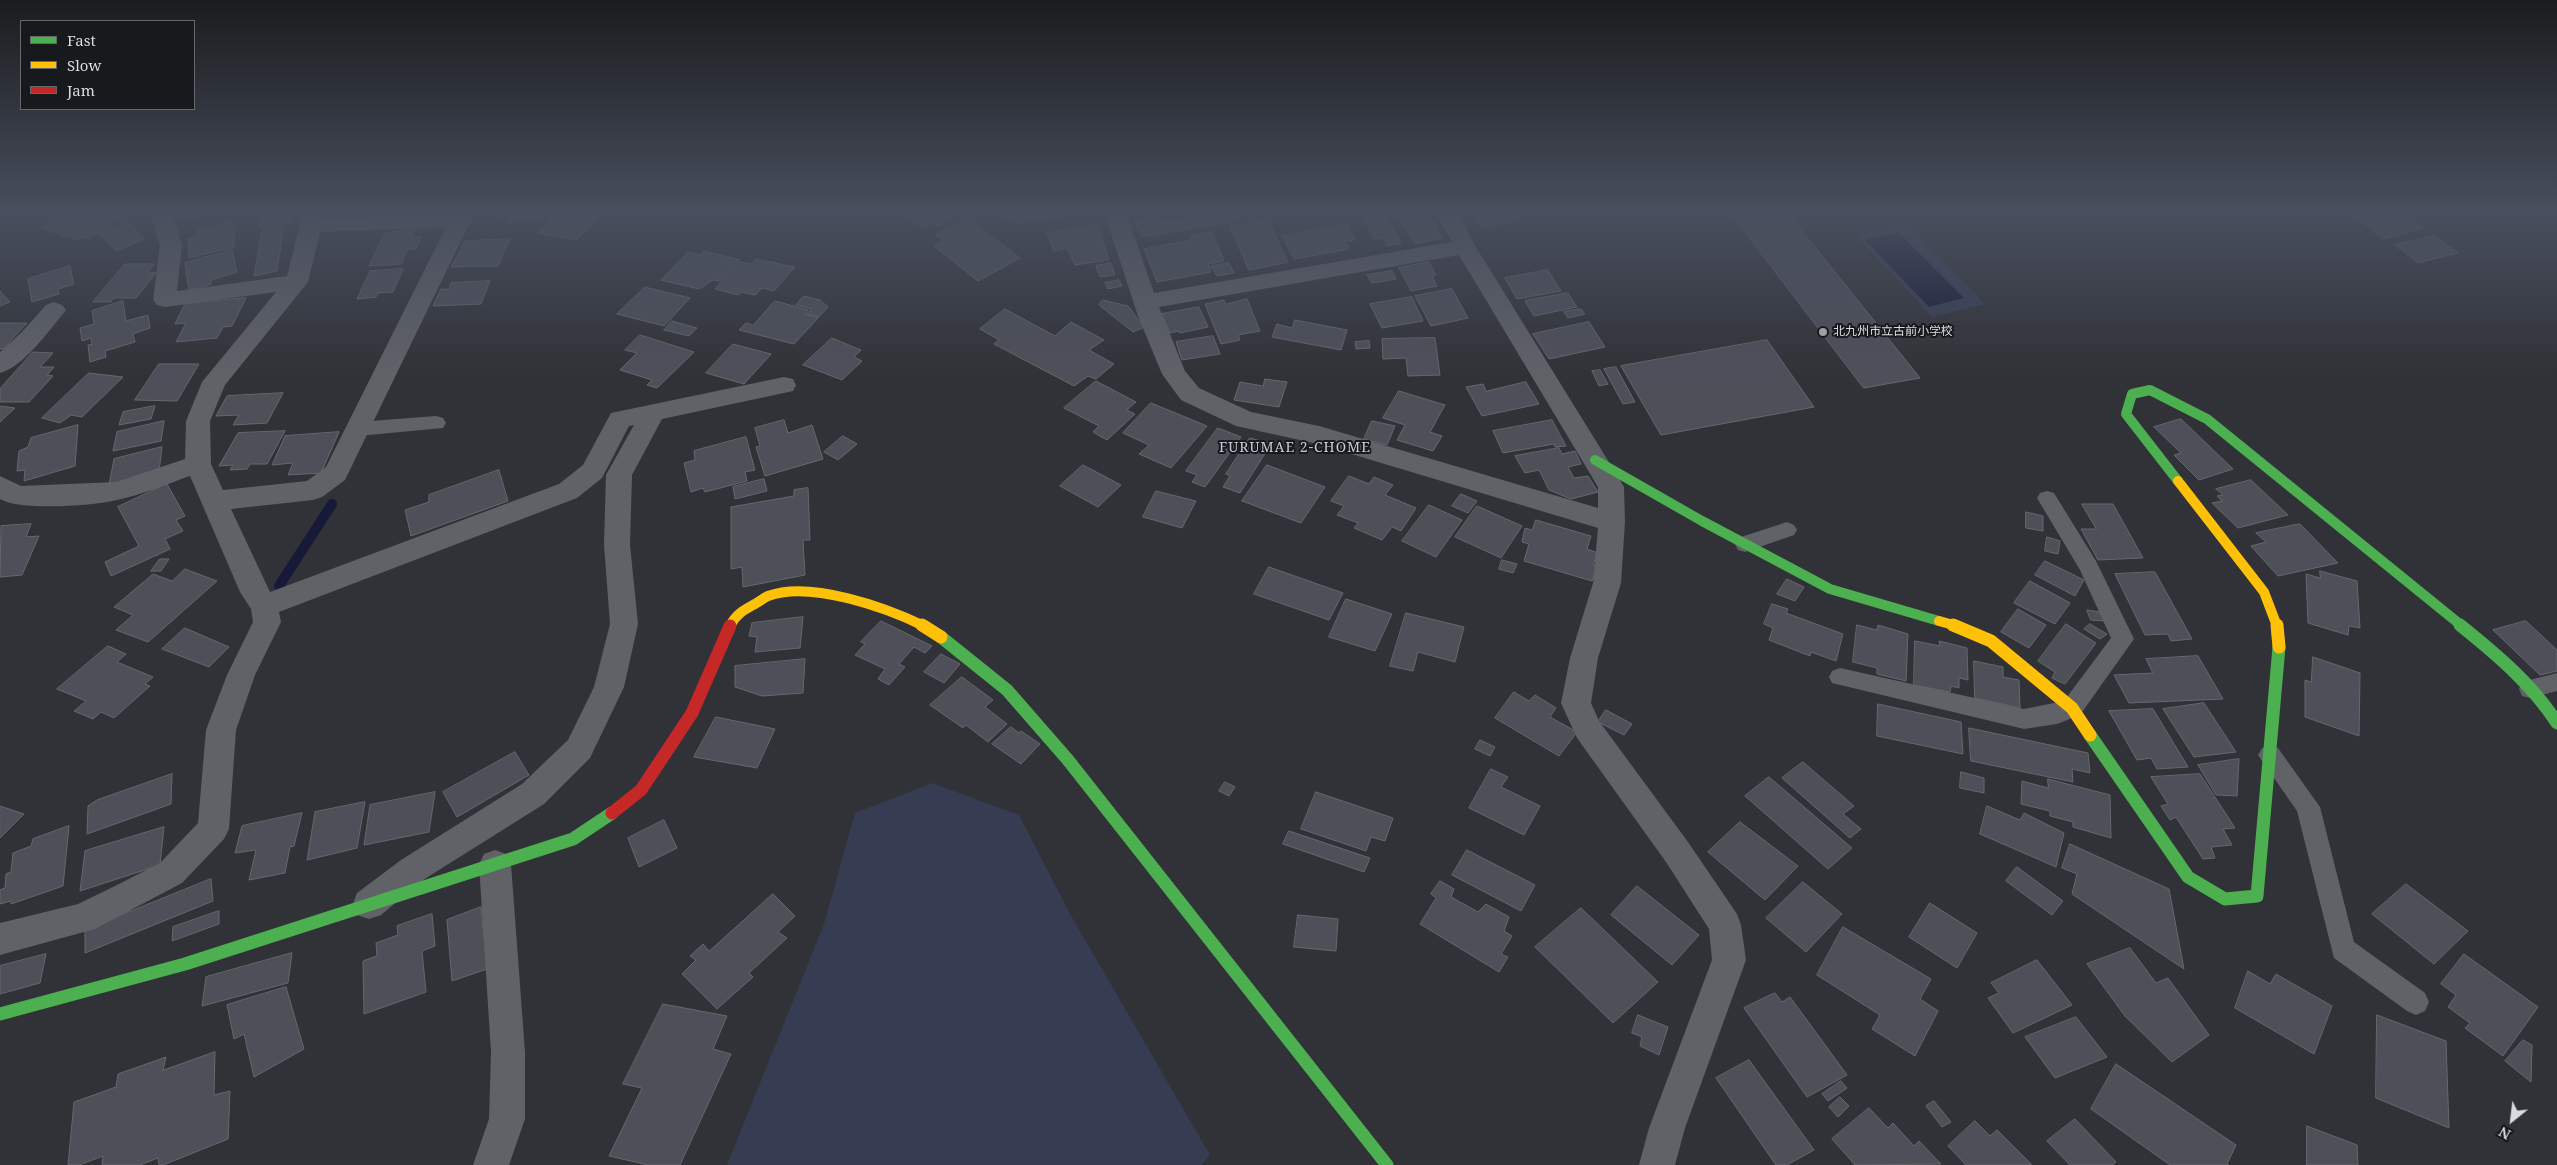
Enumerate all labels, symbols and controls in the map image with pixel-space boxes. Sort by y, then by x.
legend [20,20,195,110]
text: Fast [67,30,96,50]
text: Slow [67,55,101,75]
text: Jam [67,80,95,100]
place label: 北九州市立古前小学校 [1833,325,1953,339]
marker: 北九州市立古前小学校 [1817,326,1829,338]
district label: FURUMAE 2-CHOME [1217,440,1373,456]
north arrow [2487,1095,2537,1145]
text: N [2495,1123,2514,1145]

